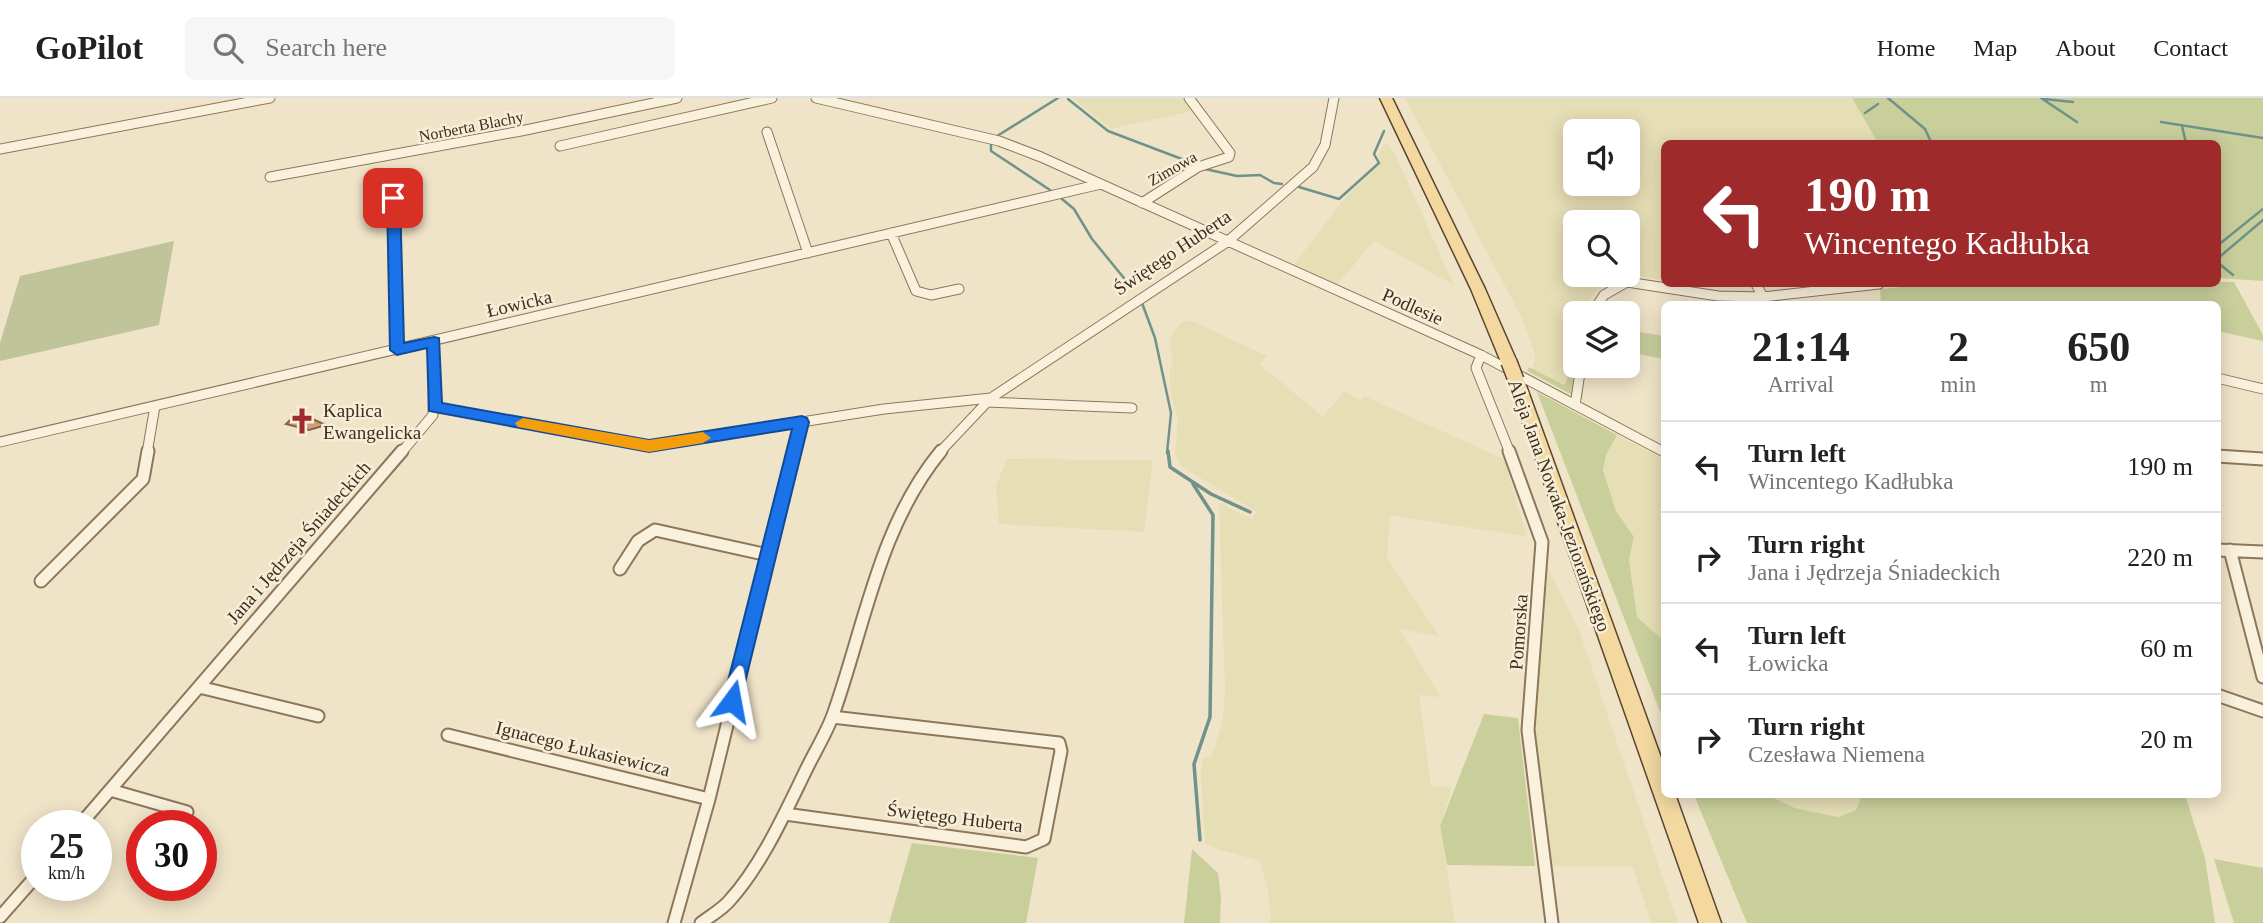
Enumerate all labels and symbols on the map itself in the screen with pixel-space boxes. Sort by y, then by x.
street label: Norberta Blachy [417,108,525,146]
street label: Zimowa [1145,148,1200,189]
pin [363,168,423,228]
street label: Świętego Huberta [1110,205,1235,299]
street label: Podlesie [1379,284,1446,329]
street label: Łowicka [484,286,554,321]
street label: Aleja Jana Nowaka-Jeziorańskiego [1504,376,1615,634]
place label: Kaplica Ewangelicka [323,400,422,443]
church icon: Kaplica Ewangelicka [287,406,317,436]
street label: Jana i Jędrzeja Śniadeckich [222,456,375,628]
street label: Pomorska [1505,593,1532,671]
position arrow [695,664,769,738]
street label: Ignacego Łukasiewicza [494,717,673,780]
street label: Świętego Huberta [886,799,1025,836]
speed limit sign: 30 [126,810,217,901]

